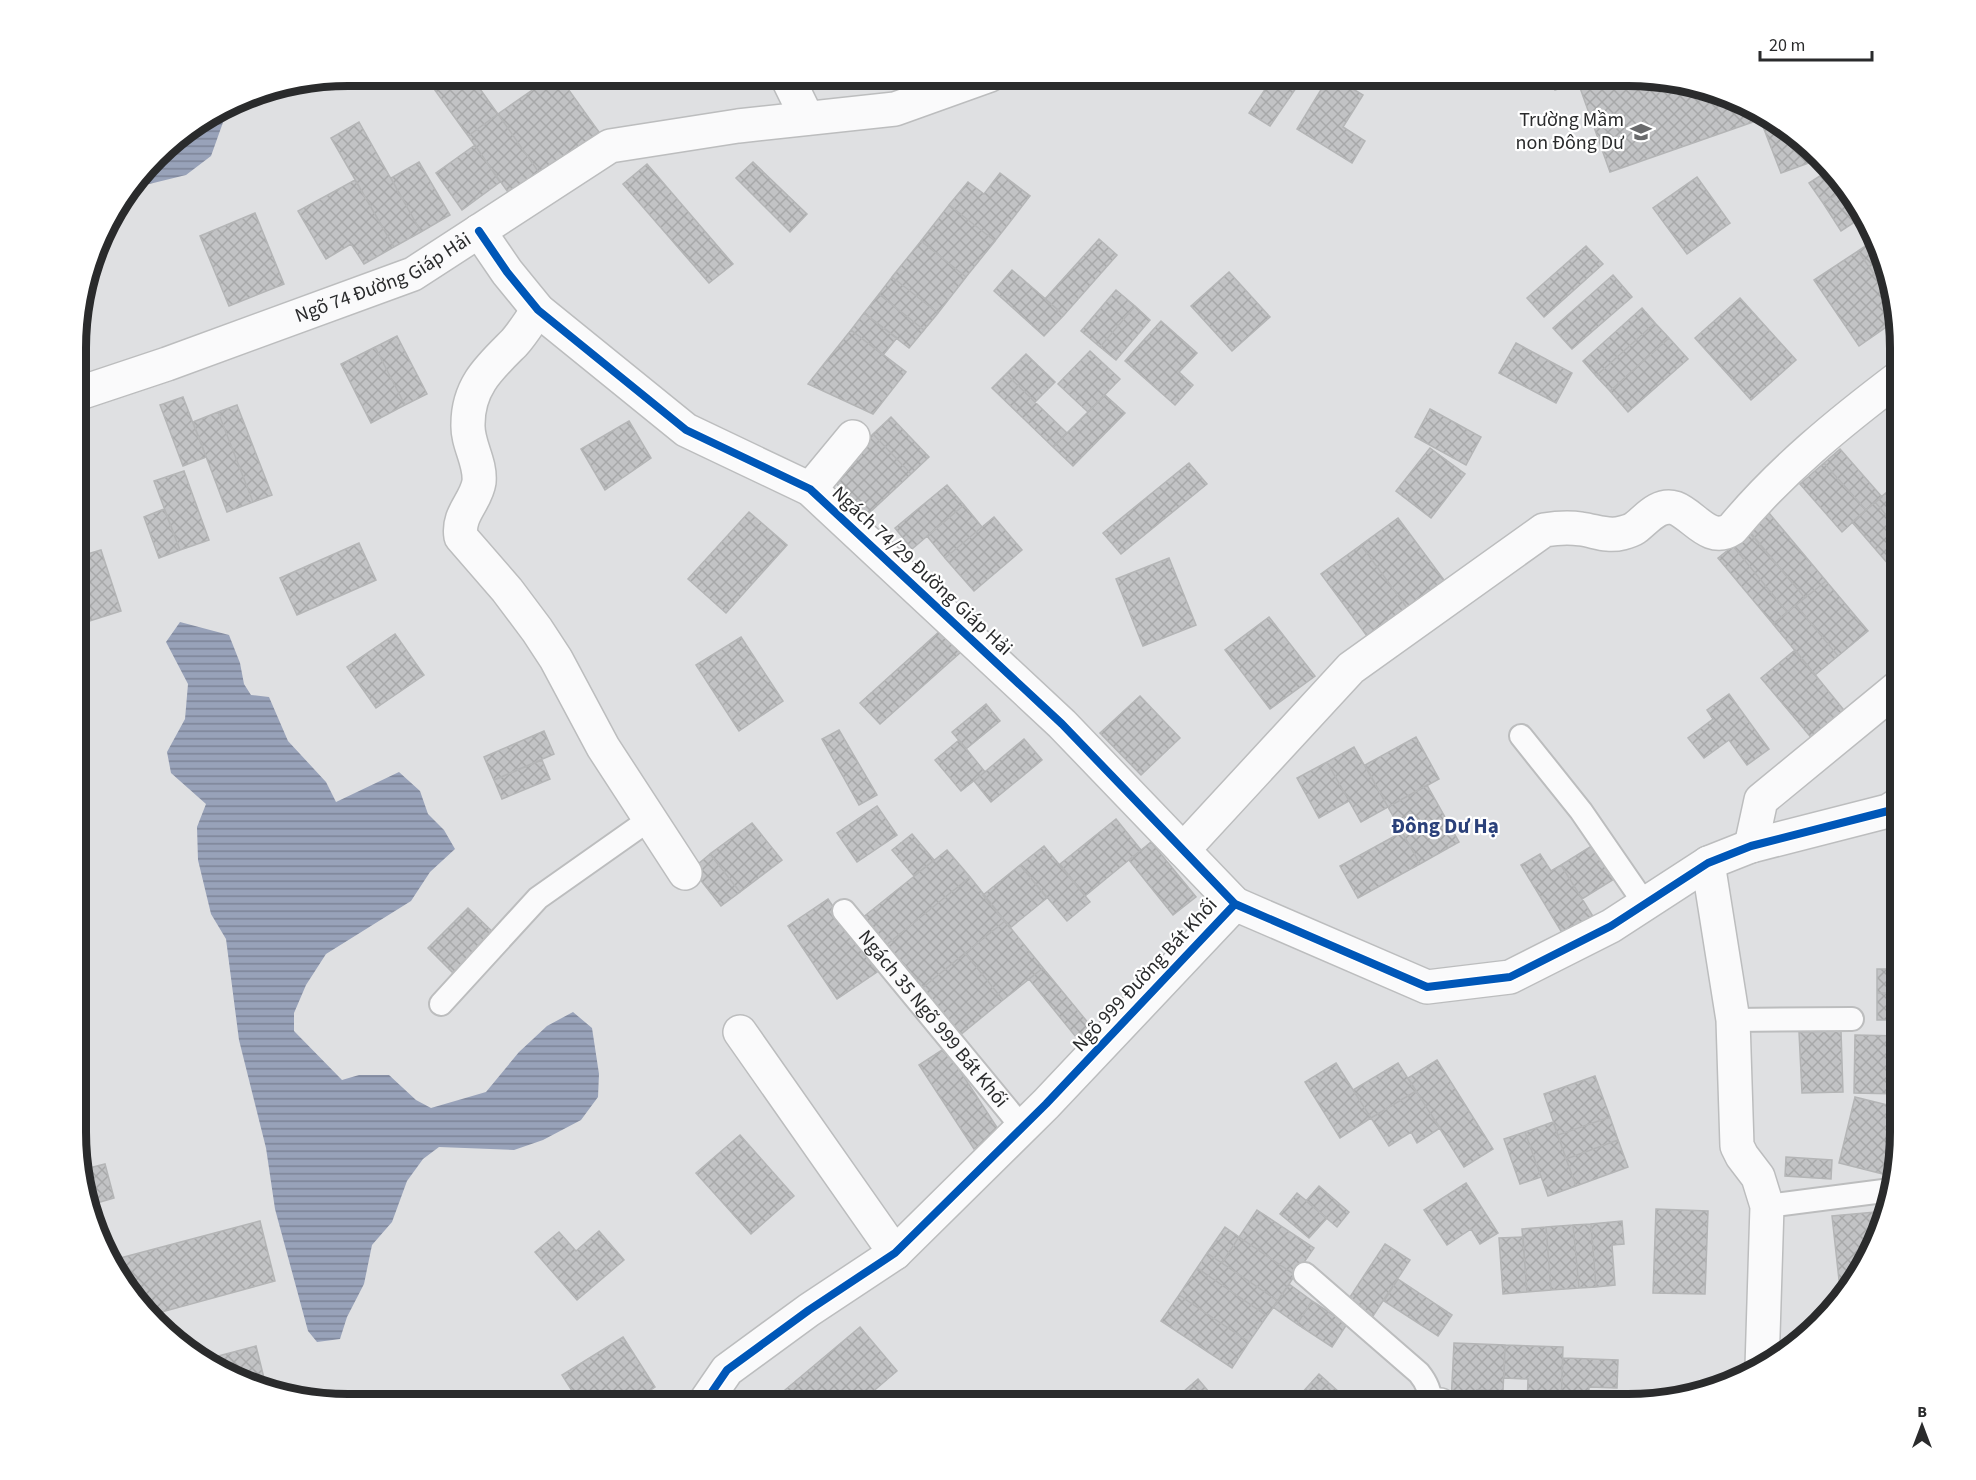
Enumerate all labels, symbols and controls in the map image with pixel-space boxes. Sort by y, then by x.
scale bar [1760,24,1872,62]
text: 20 m [1769,33,1805,58]
place label: Trường Mầm non Đông Dư [1516,106,1625,157]
school or university icon: Trường Mầm non Đông Dư [1629,120,1653,144]
street label: Ngõ 74 Đường Giáp Hải [291,226,477,330]
street label: Ngách 74/29 Đường Giáp Hải [826,480,1018,662]
district label: Đông Dư Hạ [1391,811,1499,841]
street label: Ngõ 999 Đường Bát Khối [1066,892,1224,1058]
street label: Ngách 35 Ngõ 999 Bát Khối [851,924,1015,1114]
north arrow [1892,1396,1952,1456]
text: B [1917,1401,1927,1423]

